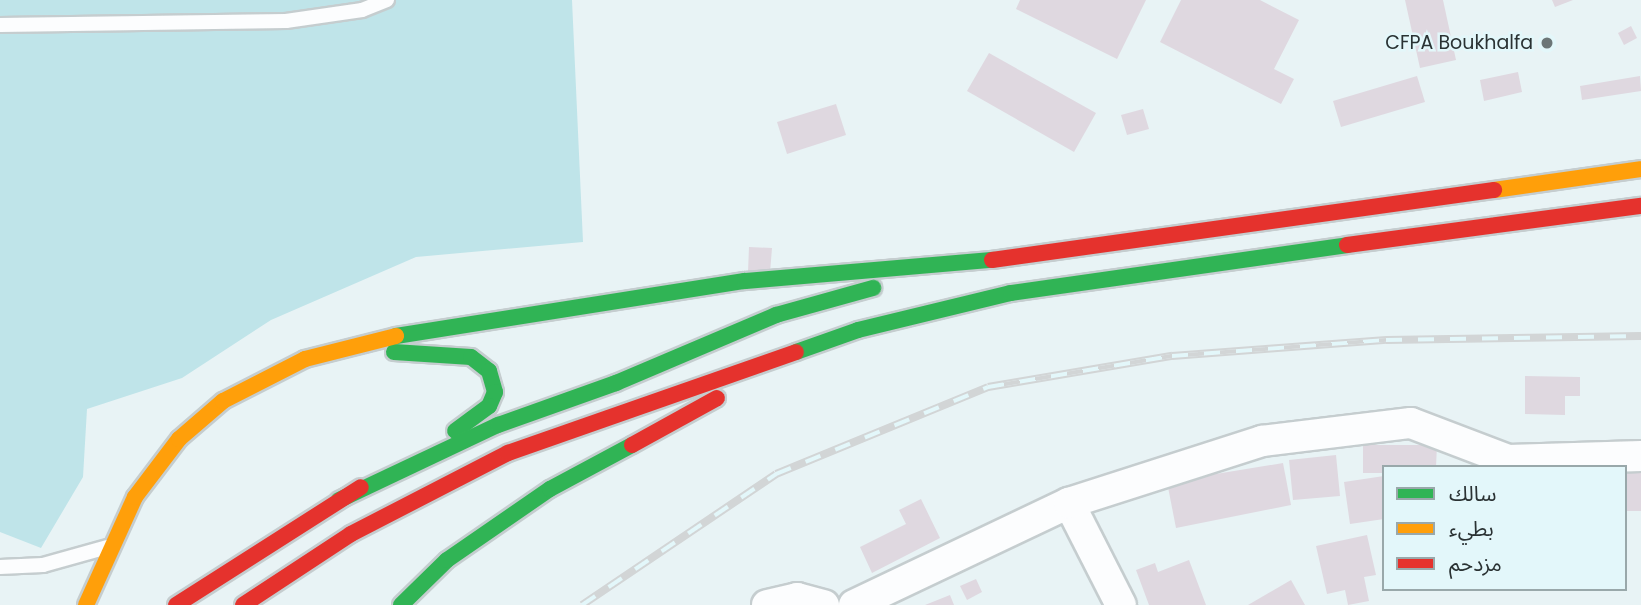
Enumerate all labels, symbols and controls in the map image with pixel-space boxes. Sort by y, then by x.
place label: CFPA Boukhalfa [1385,32,1533,54]
marker: CFPA Boukhalfa [1539,35,1555,51]
legend [1382,465,1627,591]
text: سالك [1449,479,1496,508]
text: بطيء [1449,514,1494,543]
text: مزدحم [1449,549,1502,578]

